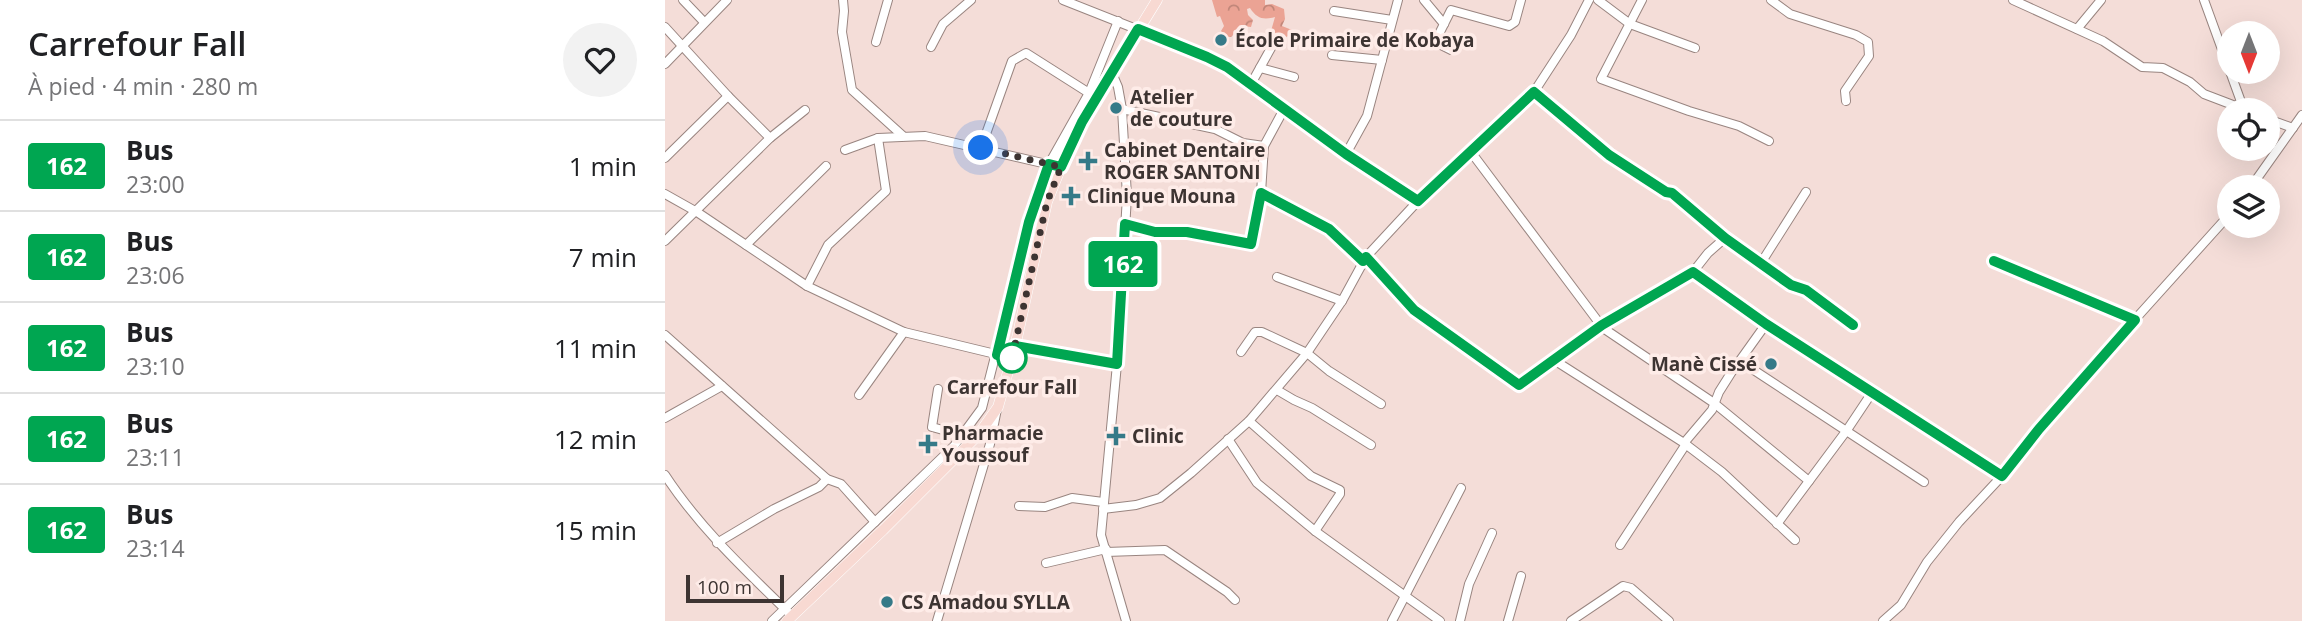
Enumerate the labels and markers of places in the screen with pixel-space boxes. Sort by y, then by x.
place label: École Primaire de Kobaya [1235,27,1475,53]
marker: École Primaire de Kobaya [1213,32,1229,48]
place label: Atelier de couture [1130,84,1233,132]
marker: Atelier de couture [1108,100,1124,116]
place label: Cabinet Dentaire ROGER SANTONI [1104,137,1265,185]
marker: Cabinet Dentaire ROGER SANTONI [1078,151,1098,171]
place label: Clinique Mouna [1087,183,1236,209]
marker: Clinique Mouna [1061,186,1081,206]
marker: Carrefour Fall [997,343,1027,373]
place label: Manè Cissé [1651,351,1757,377]
marker: Manè Cissé [1763,356,1779,372]
place label: Carrefour Fall [947,374,1077,400]
place label: Pharmacie Youssouf [942,420,1043,468]
place label: Clinic [1132,423,1184,449]
marker: Clinic [1106,426,1126,446]
marker: Pharmacie Youssouf [920,436,936,452]
place label: CS Amadou SYLLA [901,589,1071,615]
marker: CS Amadou SYLLA [879,594,895,610]

